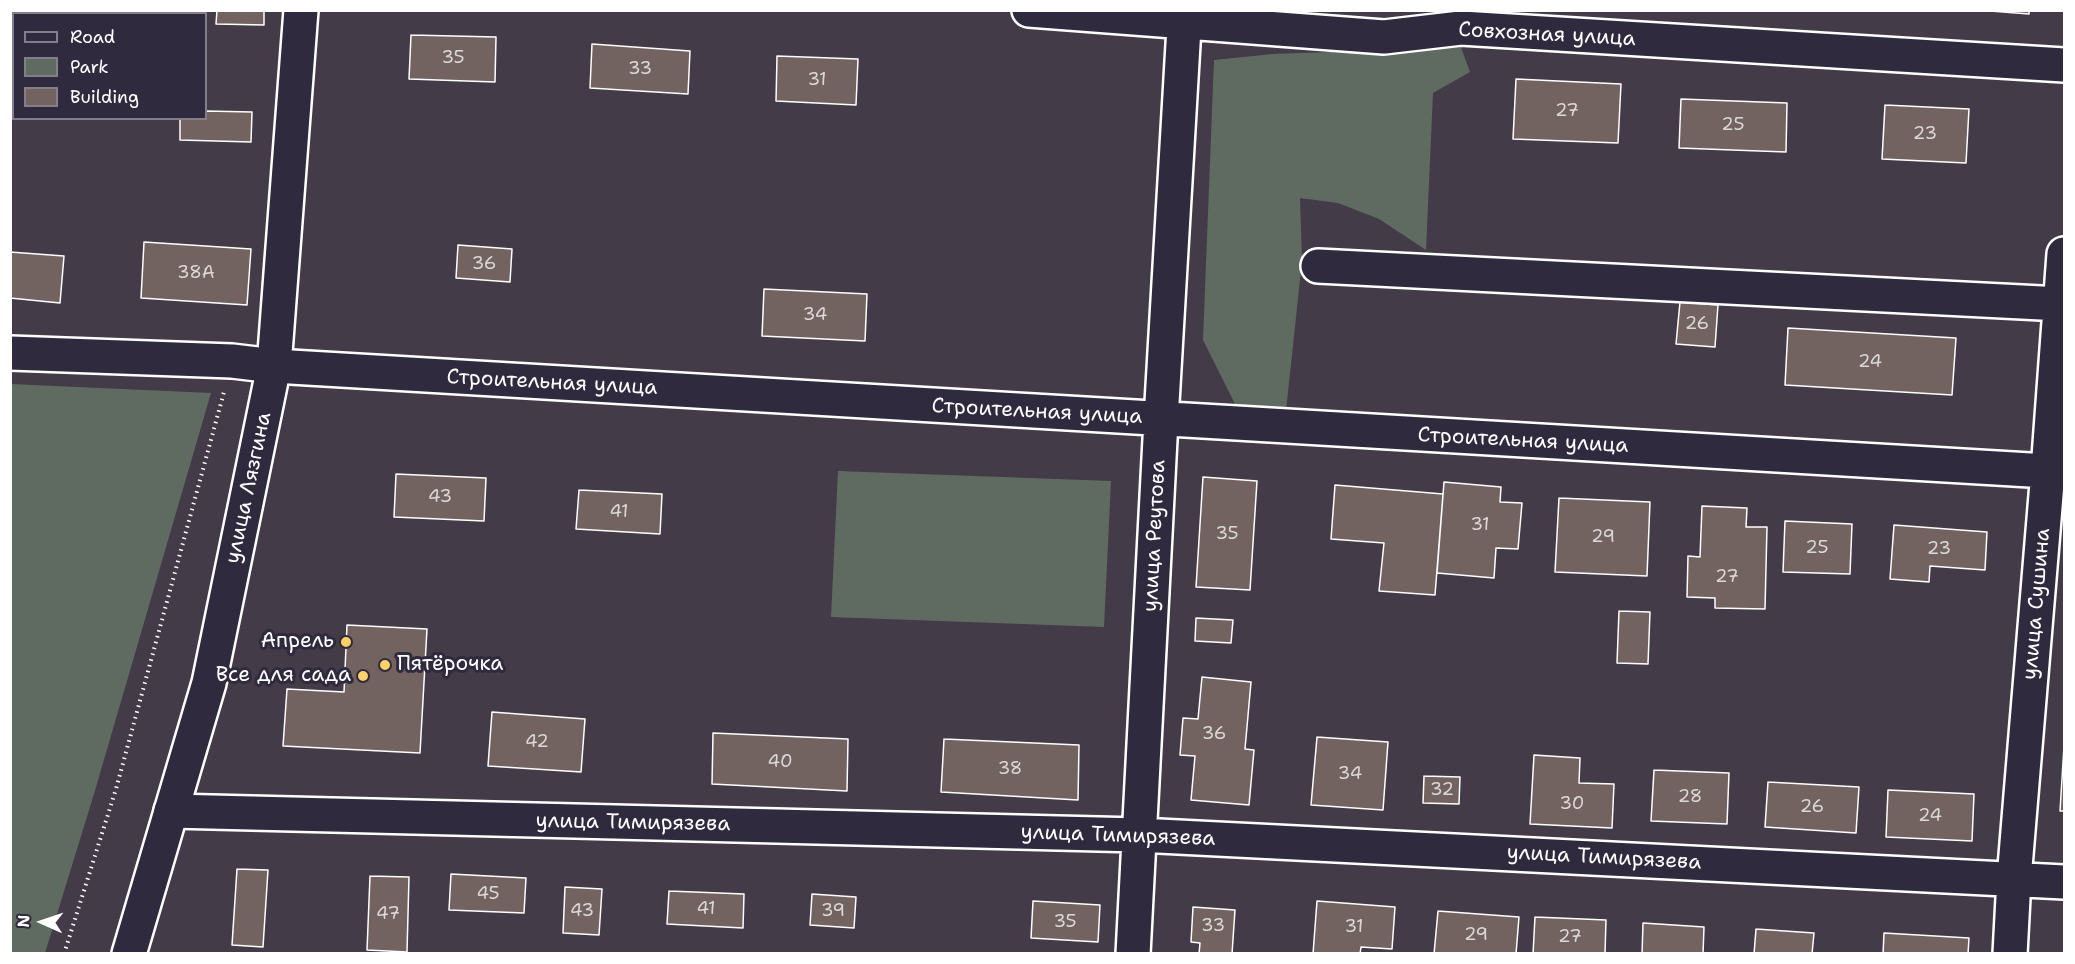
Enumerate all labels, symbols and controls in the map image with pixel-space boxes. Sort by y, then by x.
legend [12,12,207,120]
street label: Совхозная улица [1458,18,1636,52]
text: Road [70,25,115,49]
house number: 35 [441,47,465,69]
text: Park [70,55,109,79]
house number: 33 [628,58,652,80]
house number: 31 [807,69,827,91]
text: Building [70,85,139,109]
house number: 27 [1555,100,1579,122]
house number: 25 [1721,114,1745,136]
house number: 23 [1913,123,1937,145]
house number: 36 [472,253,496,275]
house number: 38А [177,262,215,284]
house number: 34 [803,304,827,326]
house number: 26 [1685,313,1709,335]
house number: 24 [1858,351,1882,373]
street label: Строительная улица [446,365,658,401]
street label: Строительная улица [931,394,1143,430]
street label: улица Лязгина [221,410,277,566]
street label: Строительная улица [1417,423,1629,459]
street label: улица Реутова [1138,459,1172,613]
house number: 43 [428,486,452,508]
house number: 41 [609,501,629,523]
house number: 31 [1470,514,1490,536]
house number: 35 [1215,523,1239,545]
house number: 29 [1591,526,1615,548]
street label: улица Сушина [2018,527,2056,681]
house number: 25 [1805,537,1829,559]
house number: 23 [1927,538,1951,560]
house number: 27 [1715,566,1739,588]
place label: Апрель [261,629,334,655]
marker: Апрель [339,635,353,649]
place label: Пятёрочка [397,652,503,678]
marker: Пятёрочка [378,658,392,672]
place label: Все для сада [216,663,351,689]
marker: Все для сада [356,669,370,683]
house number: 36 [1202,723,1226,745]
house number: 42 [525,731,549,753]
house number: 40 [767,751,793,773]
house number: 38 [998,758,1022,780]
house number: 34 [1338,763,1362,785]
house number: 32 [1430,779,1454,801]
house number: 28 [1678,786,1702,808]
house number: 30 [1560,793,1584,815]
house number: 26 [1800,796,1824,818]
house number: 24 [1918,805,1942,827]
street label: улица Тимирязева [535,809,731,837]
street label: улица Тимирязева [1020,820,1216,852]
street label: улица Тимирязева [1506,840,1702,876]
house number: 45 [476,883,500,905]
north arrow [12,892,72,952]
house number: 41 [696,898,716,920]
house number: 43 [570,900,594,922]
house number: 39 [821,900,845,922]
house number: 47 [376,903,400,925]
house number: 35 [1053,911,1077,933]
text: N [13,914,34,928]
house number: 33 [1201,915,1225,937]
house number: 31 [1344,916,1364,938]
house number: 29 [1464,924,1488,946]
house number: 27 [1558,926,1582,948]

